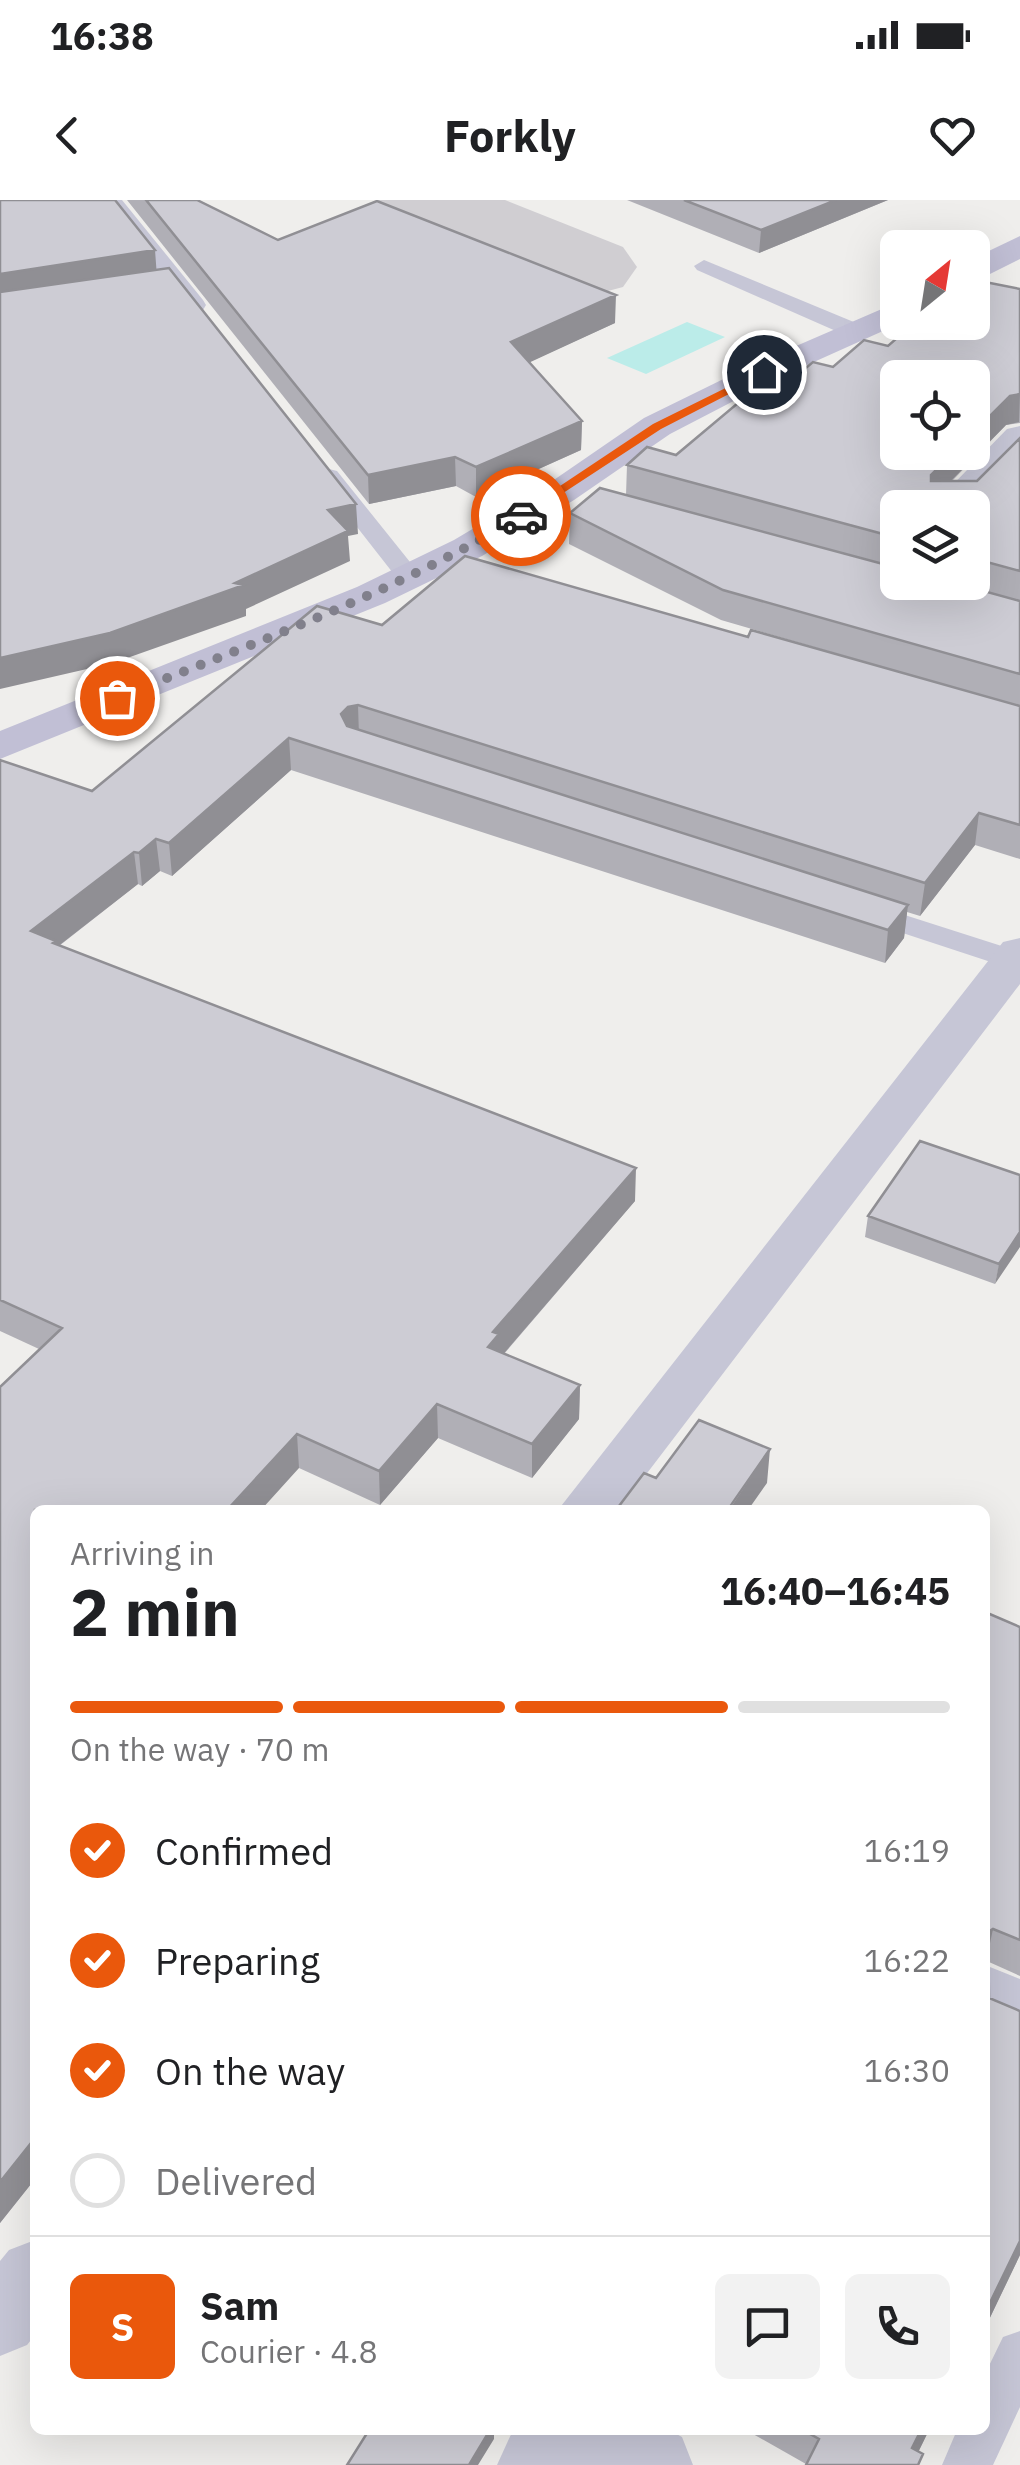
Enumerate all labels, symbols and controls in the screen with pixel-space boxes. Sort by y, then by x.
text: 16:38 [50,11,154,60]
text: Forkly [444,106,576,164]
icon: back [40,108,95,163]
icon: heart [925,108,980,163]
north arrow [880,230,990,340]
map controls [880,230,990,600]
pin [722,330,807,415]
icon: home [737,345,792,400]
button: locate [880,360,990,470]
courier [471,466,571,566]
icon: car [494,489,549,544]
button: layers [880,490,990,600]
pin [75,656,160,741]
icon: bag [90,671,145,726]
text: Arriving in [70,1532,215,1574]
text: 16:40–16:45 [720,1566,950,1615]
text: 2 min [70,1569,240,1654]
text: On the way · 70 m [70,1728,330,1770]
icon: check [70,1823,125,1878]
text: Confirmed [155,1826,333,1875]
text: 16:19 [864,1829,950,1871]
icon: check [70,1933,125,1988]
text: Preparing [155,1936,320,1985]
text: 16:22 [864,1939,950,1981]
icon: check [70,2043,125,2098]
text: On the way [155,2046,345,2095]
text: 16:30 [864,2049,950,2091]
text: Delivered [155,2156,317,2205]
button: chat [715,2274,820,2379]
button: phone [845,2274,950,2379]
text: Sam [200,2281,279,2330]
text: S [111,2302,134,2351]
text: Courier · 4.8 [200,2330,378,2372]

